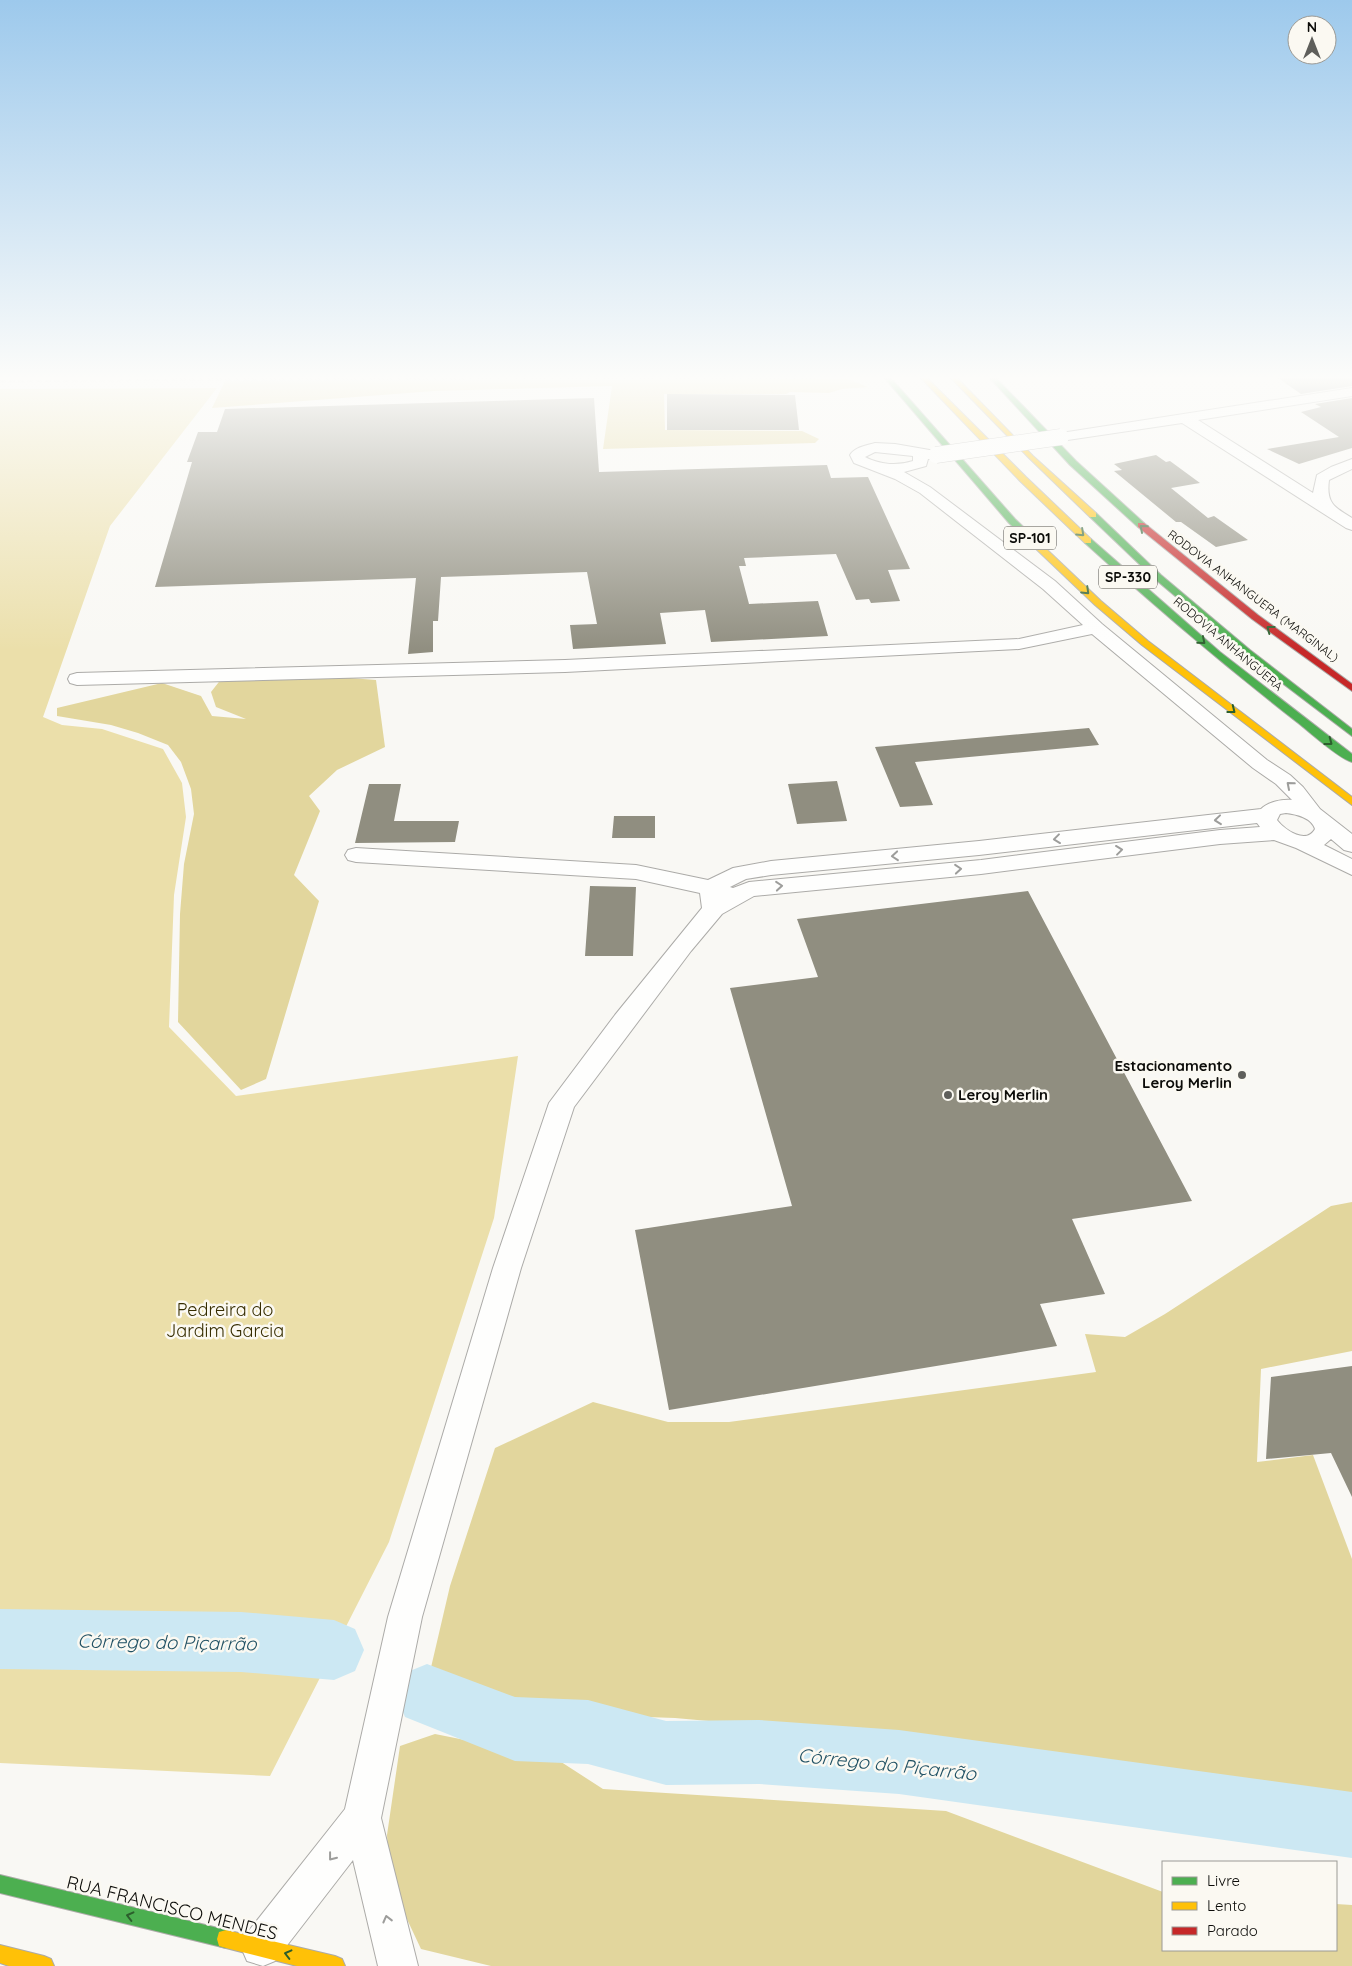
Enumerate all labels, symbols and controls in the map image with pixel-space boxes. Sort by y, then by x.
north arrow [1287,15,1337,65]
text: N [1307,18,1317,36]
one-way arrow [1140,525,1149,533]
road number: SP-101 [1004,526,1056,550]
one-way arrow [1075,527,1084,536]
street label: RODOVIA ANHANGUERA (MARGINAL) [1165,527,1341,665]
road number: SP-330 [1099,566,1157,588]
one-way arrow [1080,585,1089,594]
street label: RODOVIA ANHANGUERA [1171,594,1285,694]
one-way arrow [1266,626,1276,635]
one-way arrow [1196,635,1205,643]
one-way arrow [1227,704,1236,713]
one-way arrow [1323,736,1333,745]
one-way arrow [1286,782,1295,791]
one-way arrow [1214,814,1222,825]
one-way arrow [1052,833,1060,844]
one-way arrow [1115,845,1123,856]
one-way arrow [891,850,899,861]
one-way arrow [954,864,962,875]
one-way arrow [775,880,783,891]
place label: Estacionamento Leroy Merlin [1115,1056,1232,1092]
marker: Estacionamento Leroy Merlin [1236,1069,1248,1081]
place label: Leroy Merlin [958,1085,1048,1104]
marker: Leroy Merlin [942,1089,954,1101]
park label: Pedreira do Jardim Garcia [166,1298,284,1342]
water label: Córrego do Piçarrão [77,1628,258,1656]
water label: Córrego do Piçarrão [797,1743,979,1785]
one-way arrow [330,1851,338,1860]
legend [1162,1861,1337,1951]
street label: RUA FRANCISCO MENDES [64,1870,280,1945]
text: Livre [1207,1871,1240,1890]
text: Lento [1207,1896,1246,1915]
one-way arrow [126,1911,135,1922]
one-way arrow [382,1915,392,1923]
text: Parado [1207,1921,1258,1940]
one-way arrow [284,1949,293,1960]

